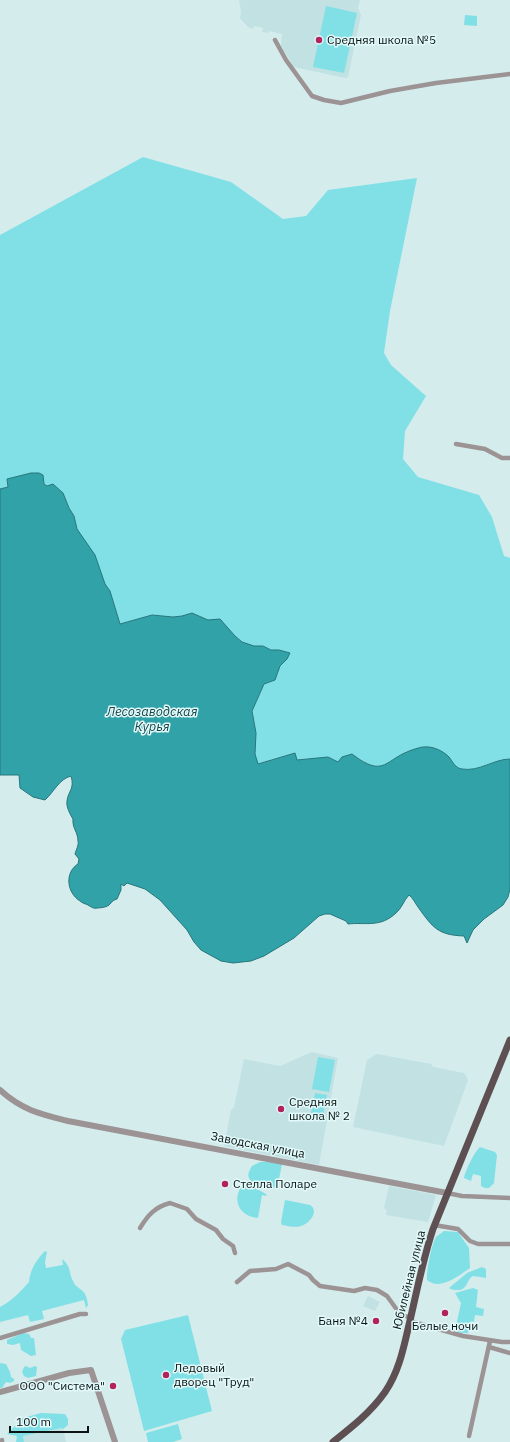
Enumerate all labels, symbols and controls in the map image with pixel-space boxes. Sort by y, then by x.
place label: Средняя школа №5 [327,32,436,47]
marker: Средняя школа №5 [314,35,324,45]
water label: Лесозаводская Курья [105,703,198,735]
place label: Средняя школа № 2 [289,1094,350,1123]
marker: Средняя школа № 2 [276,1104,286,1114]
street label: Заводская улица [210,1128,307,1161]
place label: Стелла Поларе [233,1176,317,1191]
marker: Стелла Поларе [220,1179,230,1189]
street label: Юбилейная улица [389,1228,428,1331]
marker: Белые ночи [440,1308,450,1318]
place label: Баня №4 [318,1313,368,1328]
marker: Баня №4 [371,1316,381,1326]
place label: Белые ночи [412,1318,478,1333]
place label: Ледовый дворец "Труд" [174,1360,254,1389]
marker: Ледовый дворец "Труд" [161,1370,171,1380]
place label: ООО "Система" [19,1378,105,1393]
marker: ООО "Система" [108,1381,118,1391]
scale bar [10,1408,88,1434]
text: 100 m [16,1414,51,1429]

